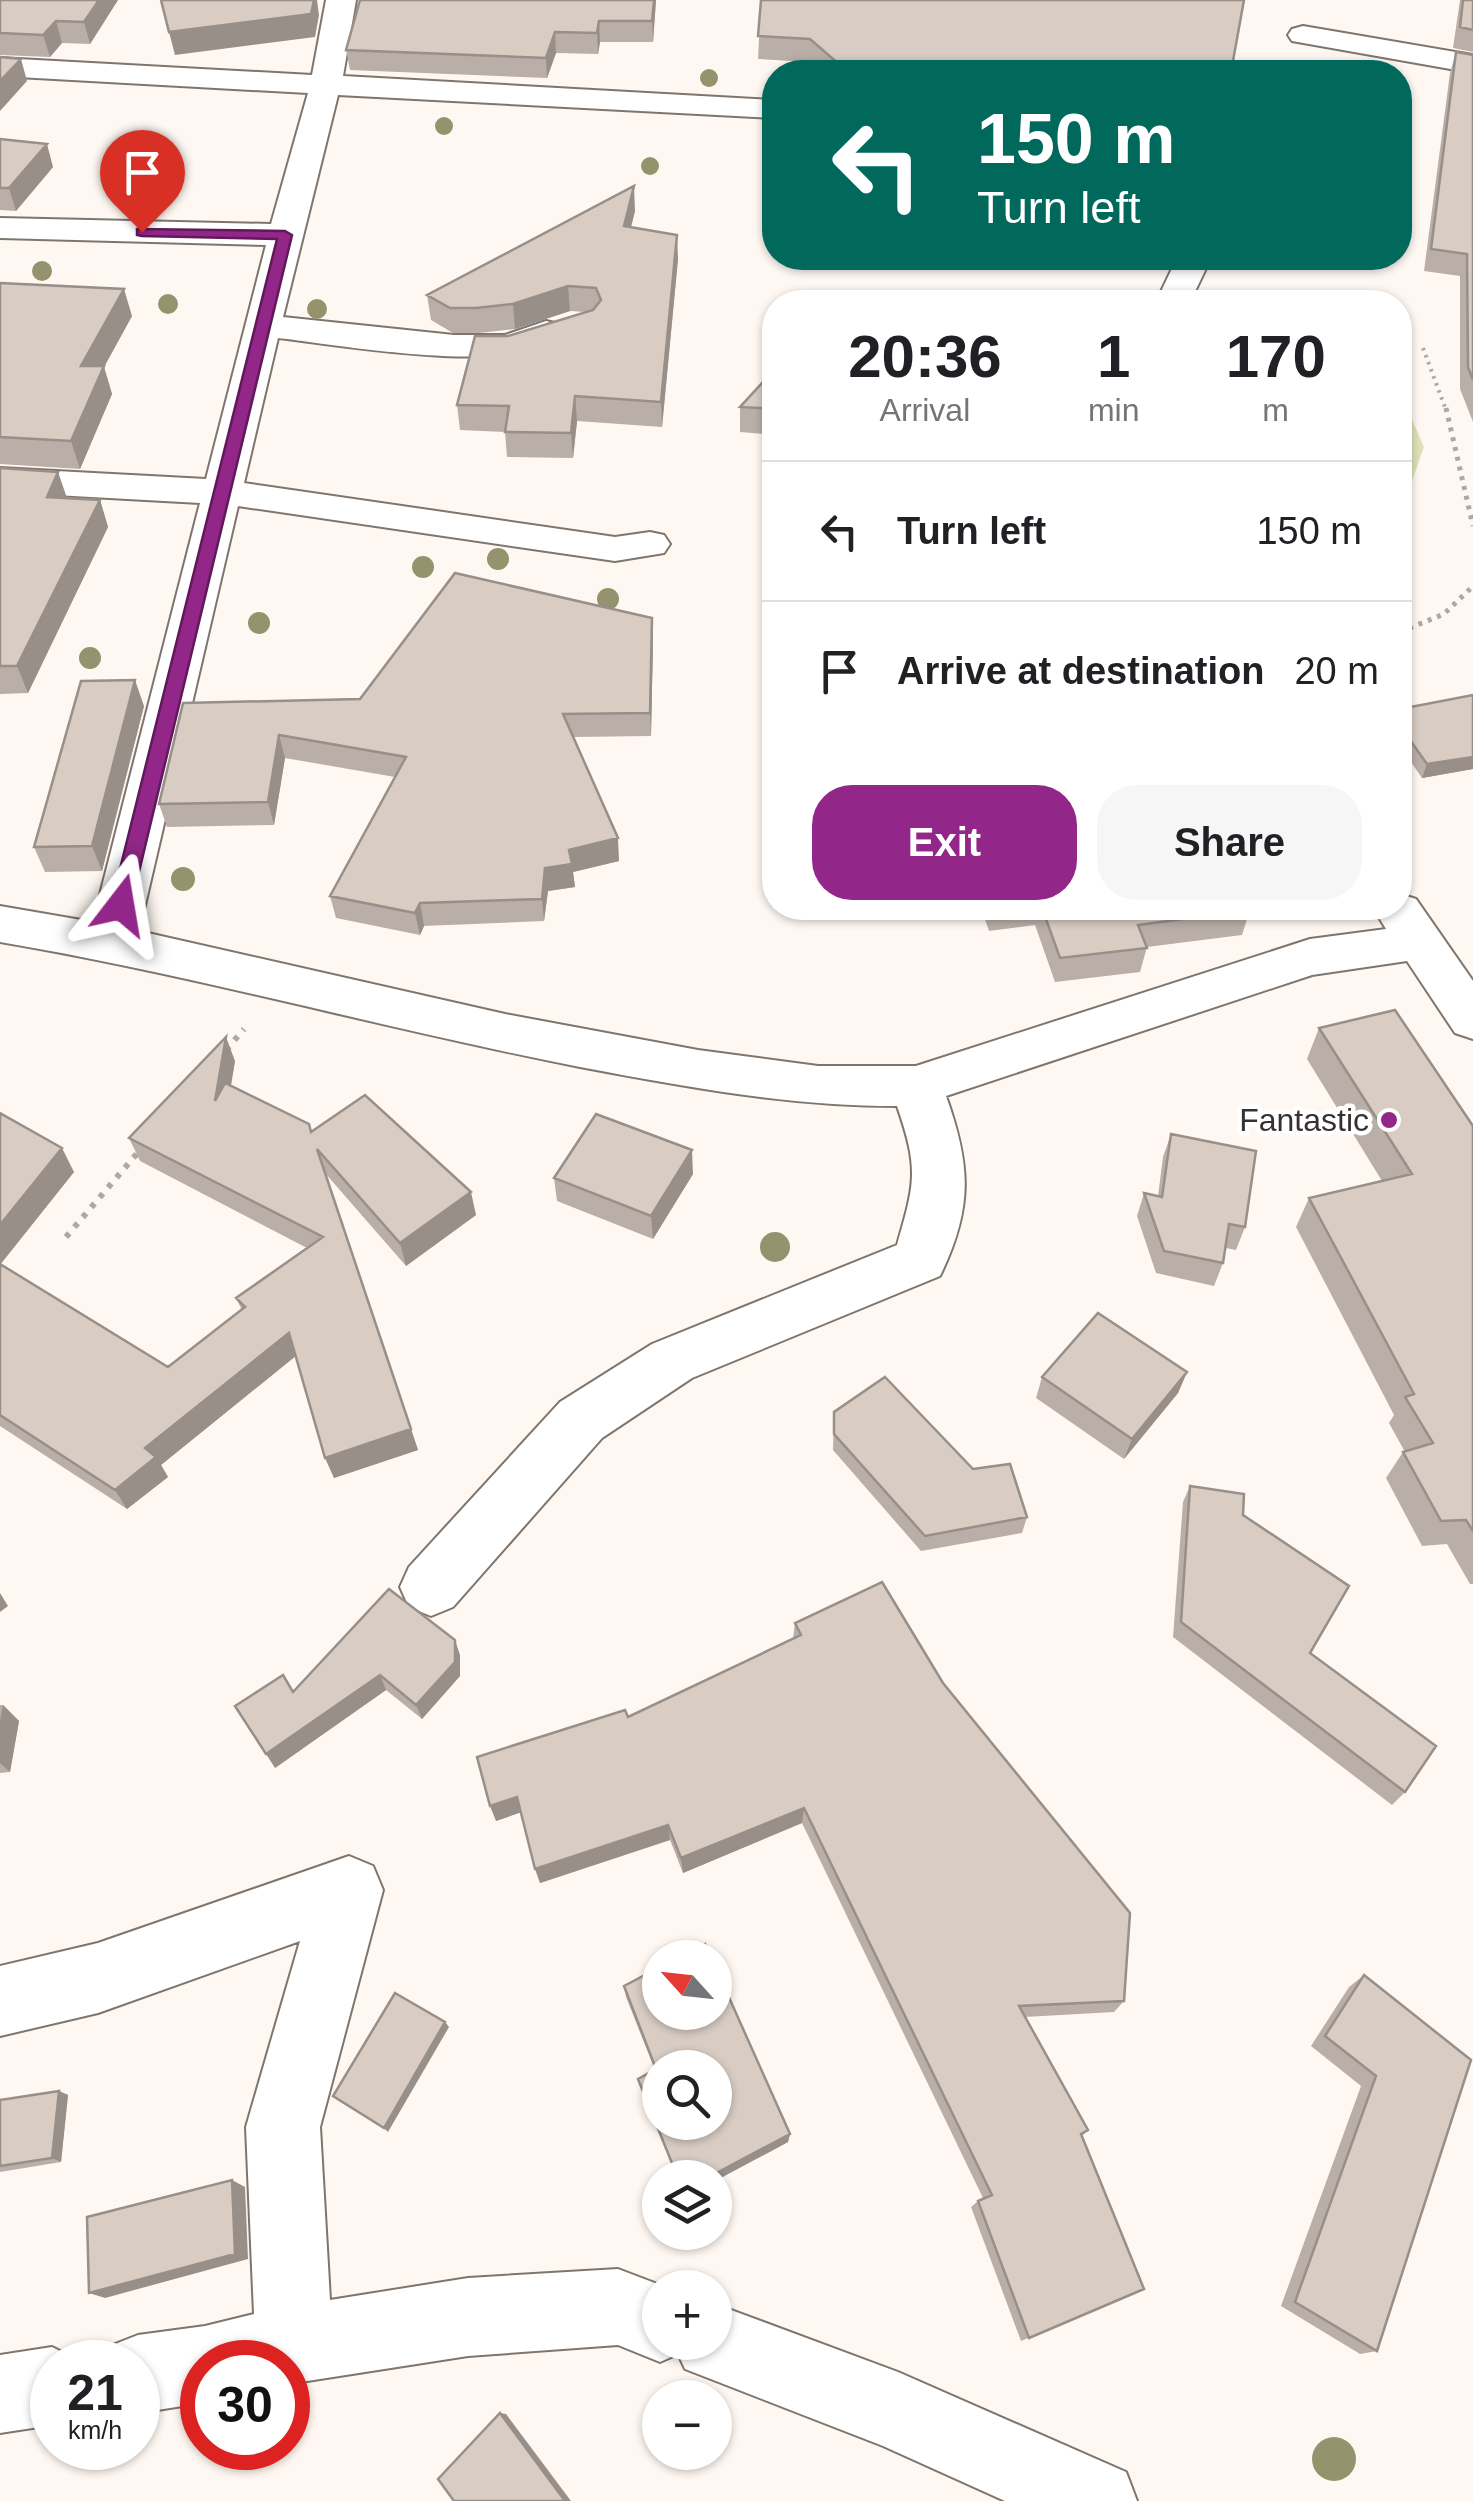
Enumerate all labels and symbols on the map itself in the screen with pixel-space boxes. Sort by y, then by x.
pin [100,130,185,233]
position arrow [69,853,173,957]
place label: Fantastic [1239,1102,1369,1138]
marker: Fantastic [1378,1109,1400,1131]
north arrow [642,1940,732,2030]
speed limit sign: 30 [180,2340,310,2470]

